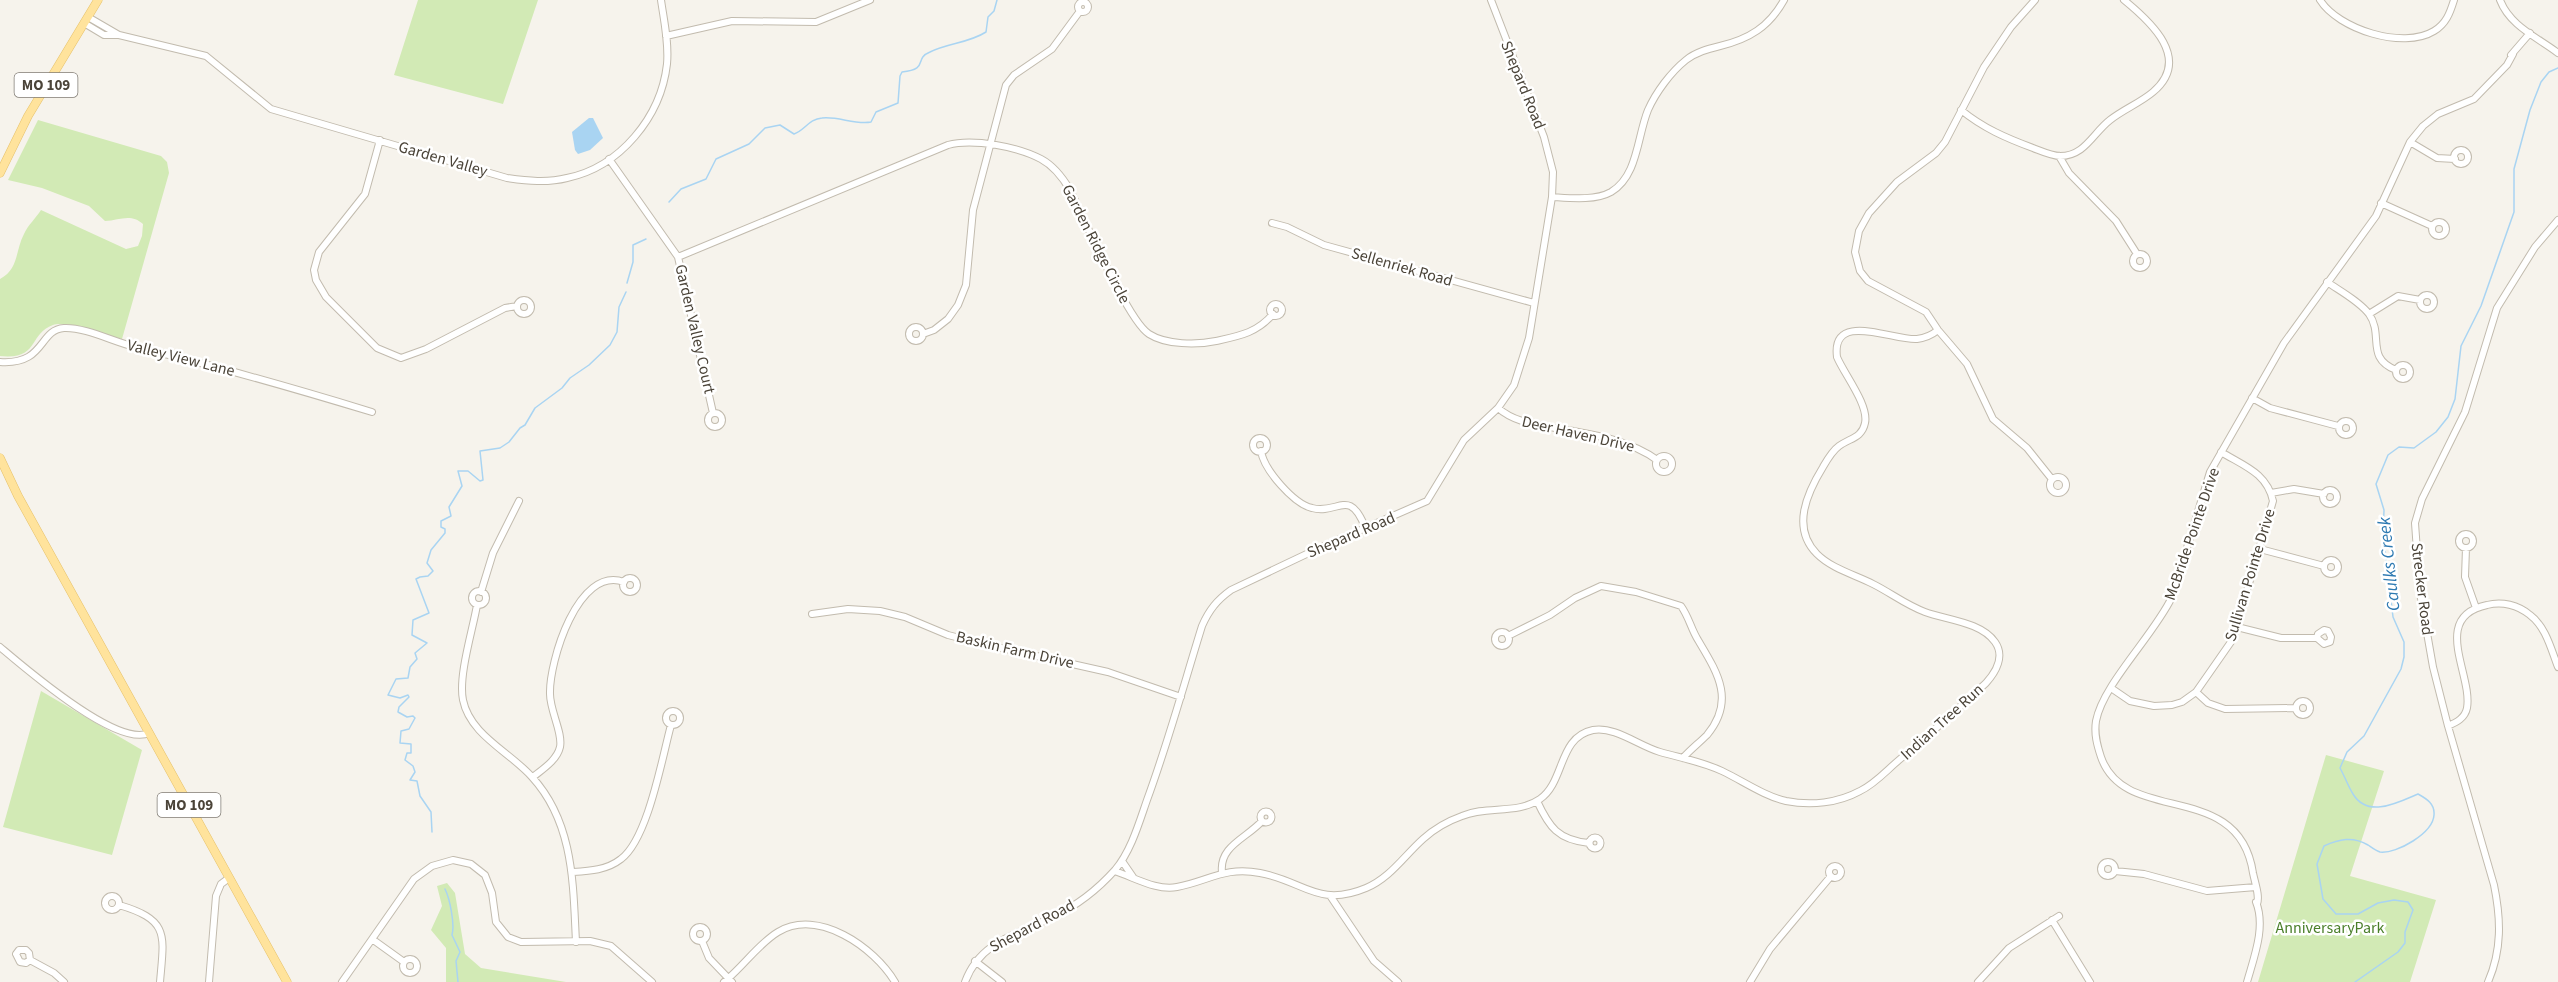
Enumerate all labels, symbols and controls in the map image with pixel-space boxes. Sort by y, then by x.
street label: Shepard Road [1495,37,1551,133]
road number: MO 109 [15,73,78,97]
street label: Garden Valley [396,136,491,182]
street label: Garden Ridge Circle [1057,181,1136,307]
street label: Sellenriek Road [1349,242,1455,292]
street label: Garden Valley Court [669,262,721,397]
street label: Valley View Lane [125,334,237,382]
street label: Deer Haven Drive [1520,410,1637,458]
street label: McBride Pointe Drive [2159,465,2225,603]
street label: Sullivan Pointe Drive [2219,506,2281,644]
street label: Shepard Road [1304,507,1398,563]
water label: Caulks Creek [2372,515,2406,612]
street label: Strecker Road [2405,542,2439,636]
street label: Baskin Farm Drive [954,626,1076,674]
street label: Indian Tree Run [1896,679,1988,765]
road number: MO 109 [158,793,220,817]
street label: Shepard Road [985,894,1079,958]
park label: AnniversaryPark [2275,917,2385,939]

